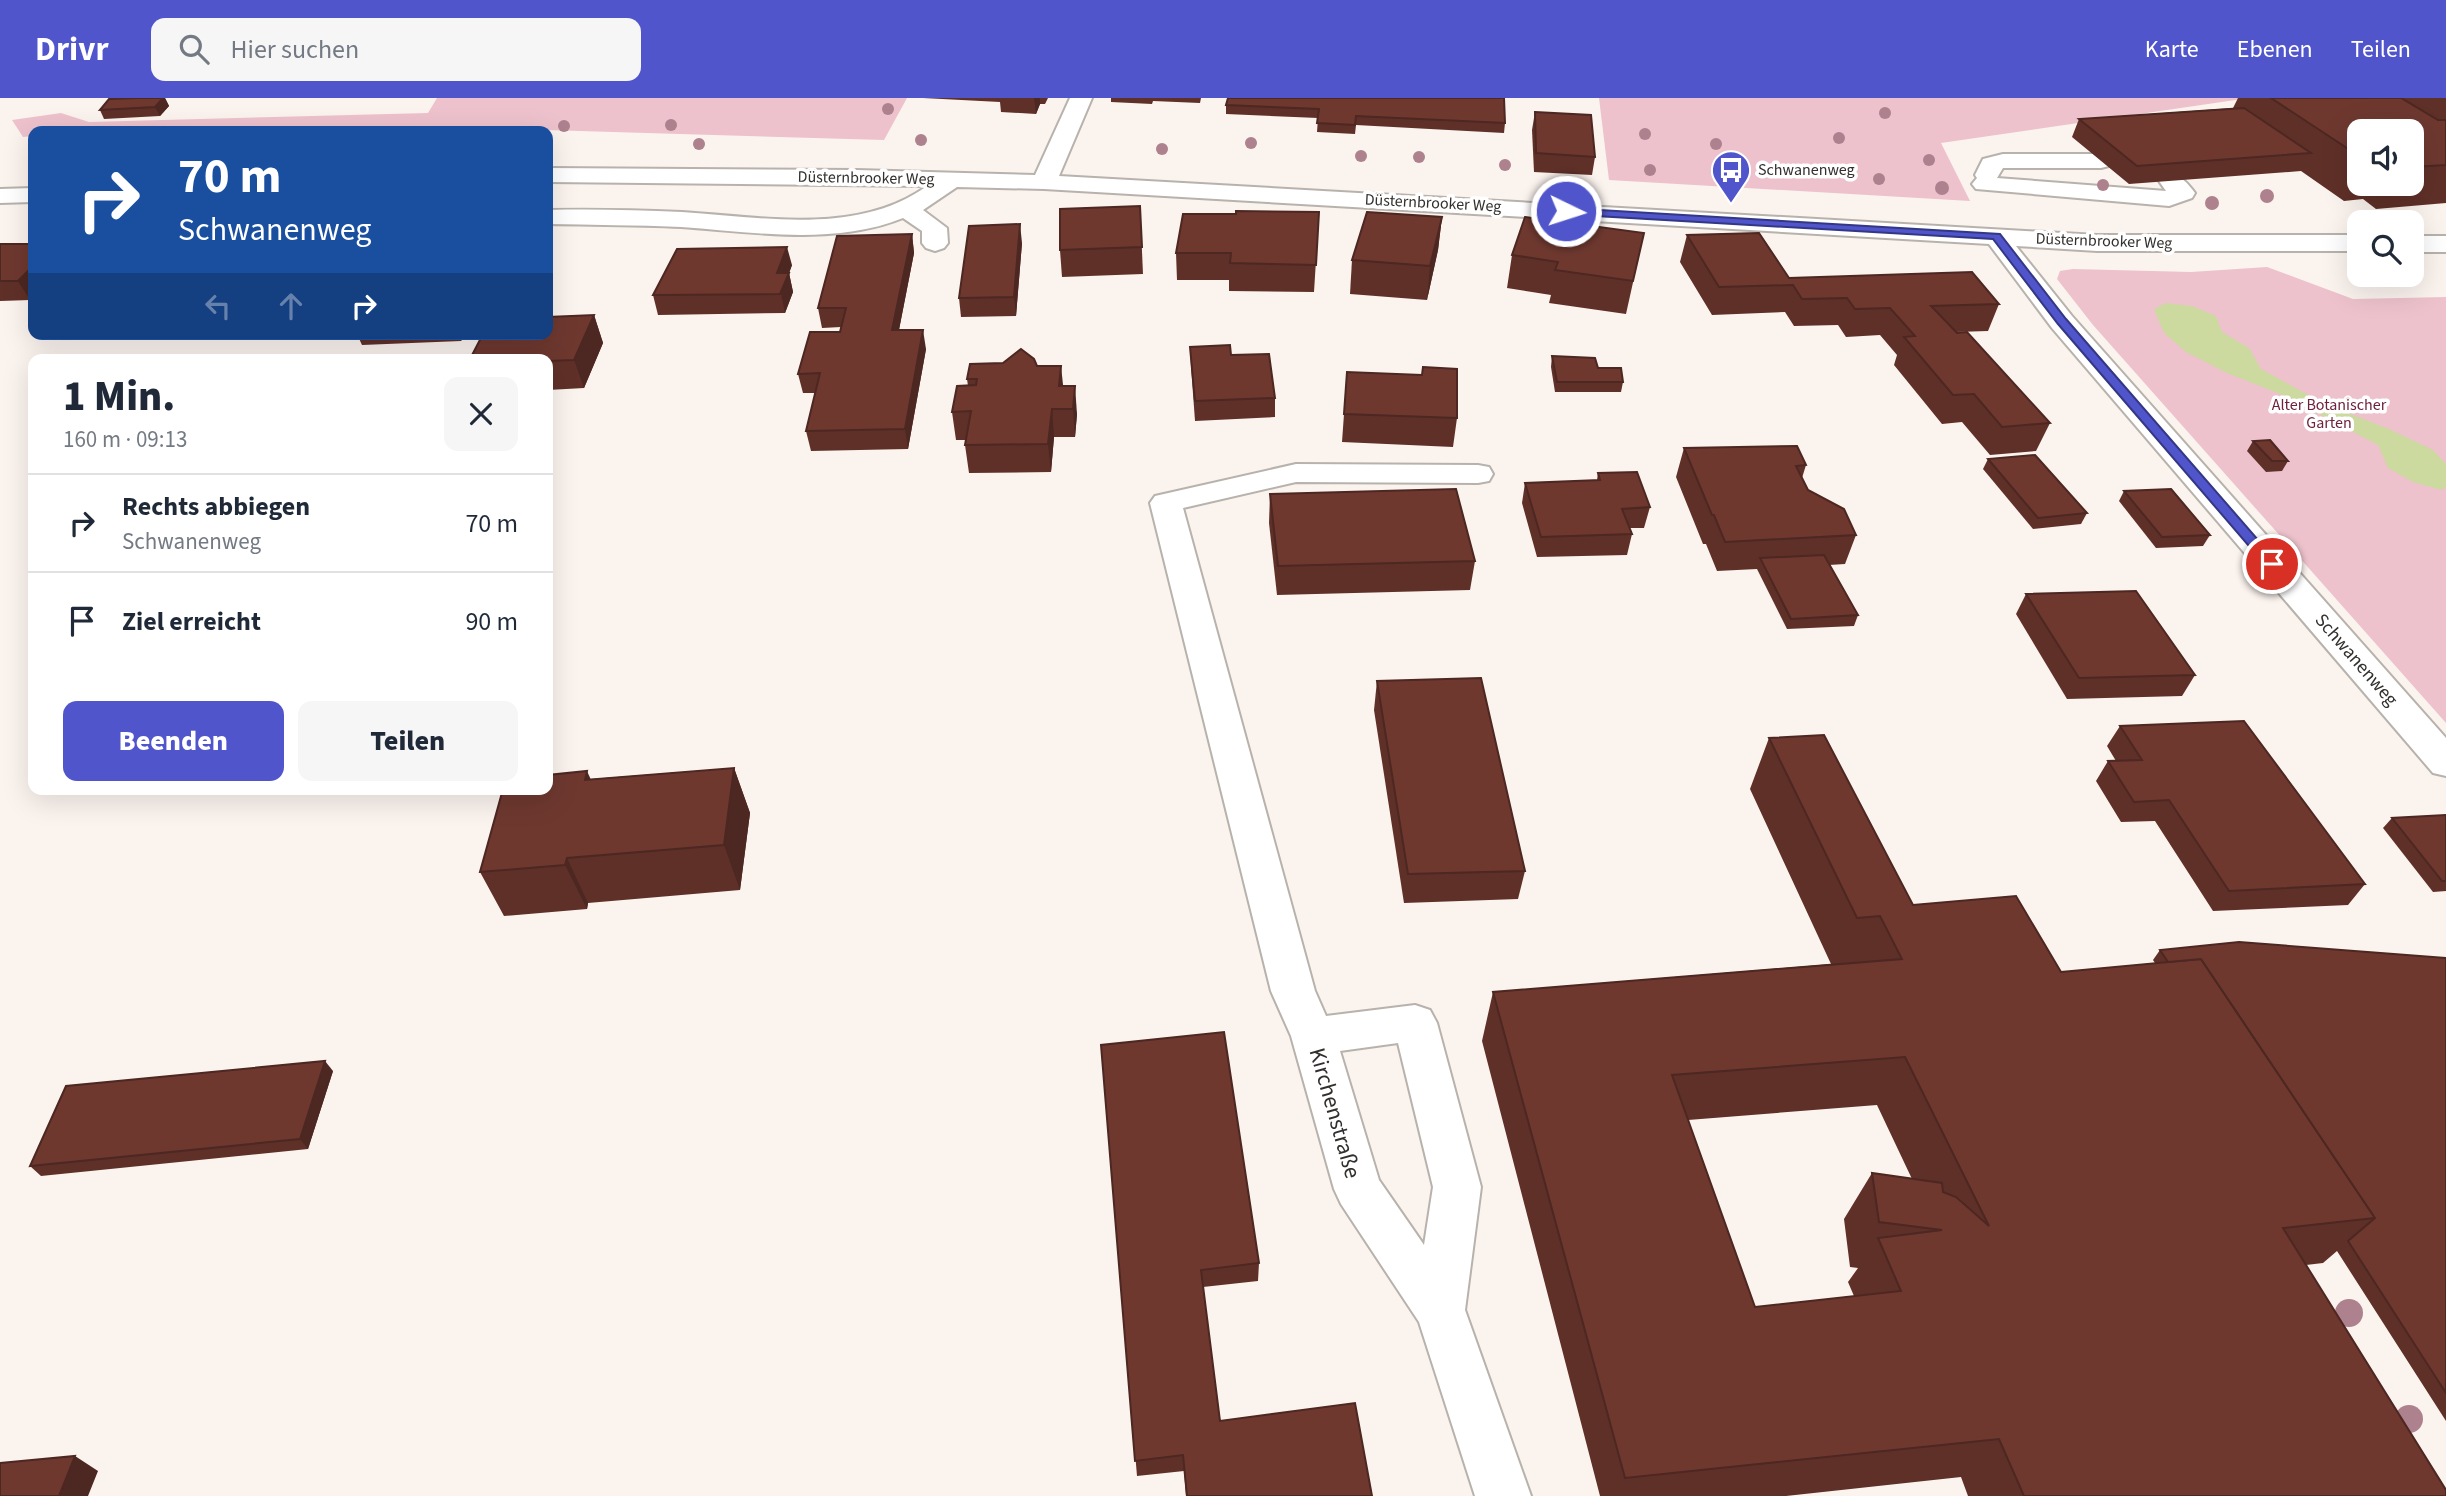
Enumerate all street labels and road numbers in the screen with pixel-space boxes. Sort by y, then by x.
street label: Düsternbrooker Weg [797,166,935,190]
street label: Düsternbrooker Weg [1364,188,1502,218]
street label: Düsternbrooker Weg [2035,228,2173,254]
street label: Schwanenweg [2308,608,2404,712]
street label: Kirchenstraße [1301,1044,1369,1182]

